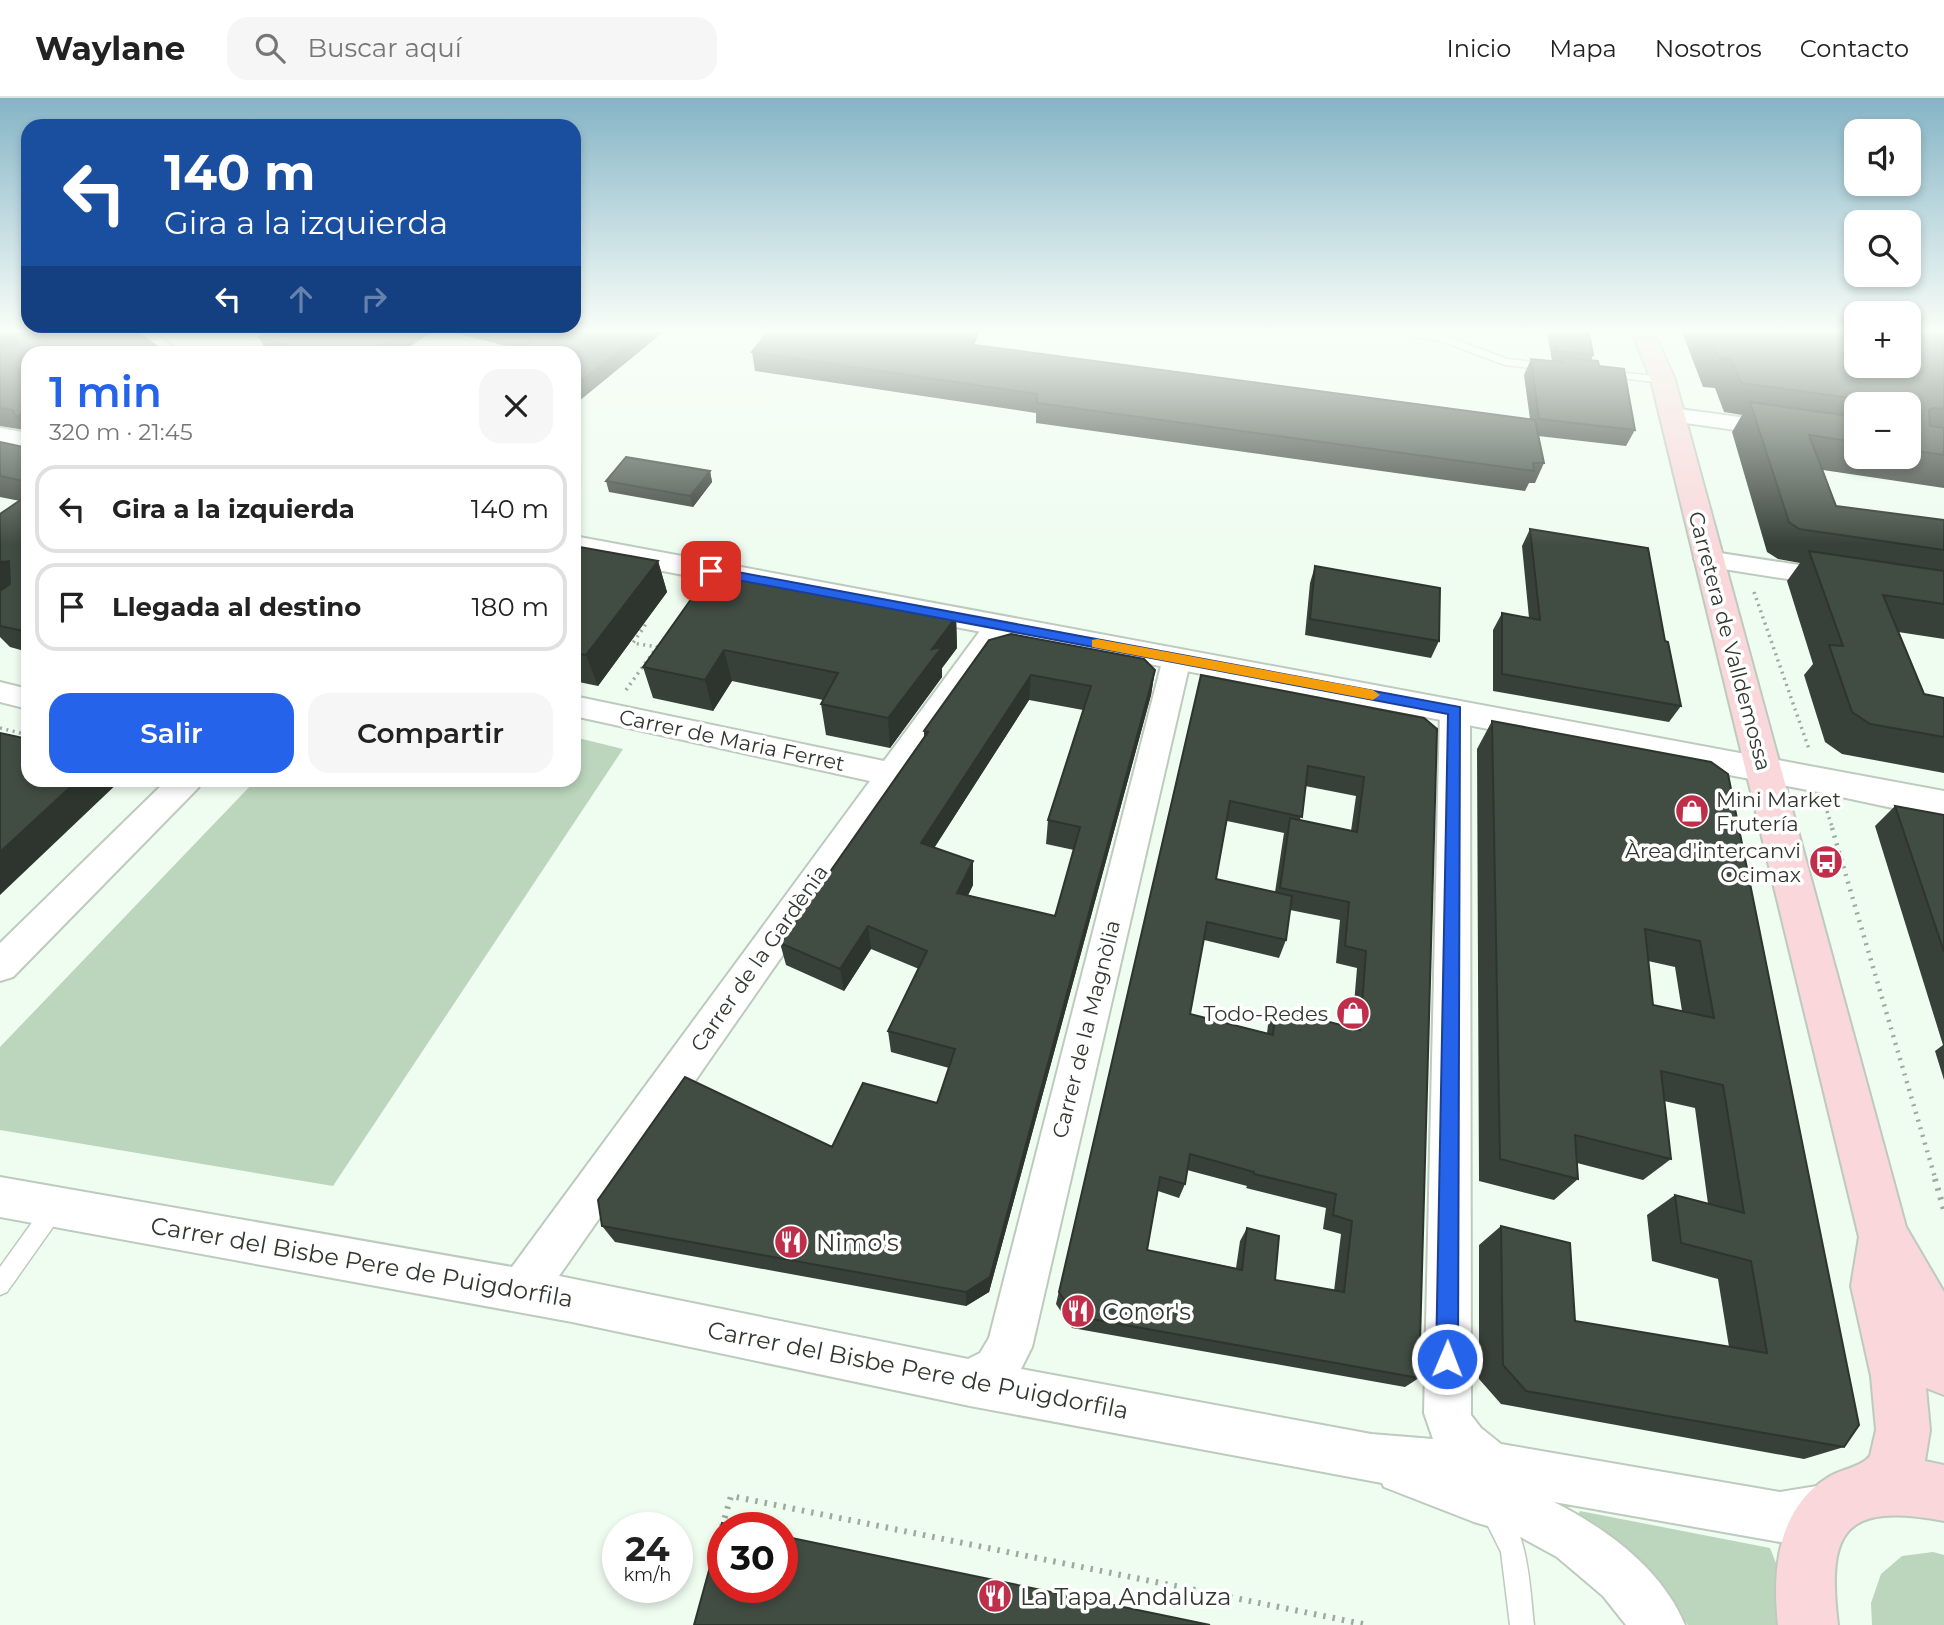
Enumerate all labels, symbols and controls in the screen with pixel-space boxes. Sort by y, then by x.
search box [227,17,717,80]
text: Waylane [35,28,185,68]
icon: search [251,29,289,67]
text: Buscar aquí [307,32,462,64]
text: Inicio [1446,34,1511,63]
text: Mapa [1549,34,1617,63]
text: Nosotros [1655,34,1762,63]
text: Contacto [1800,34,1909,63]
map controls [1844,119,1921,469]
button: sound [1844,119,1921,196]
text: 140 m [164,143,316,202]
icon: left [49,147,140,238]
text: Gira a la izquierda [164,203,448,242]
button: search [1844,210,1921,287]
icon: left [209,280,247,318]
icon: ahead [282,280,320,318]
icon: right [355,280,393,318]
button: + [1844,301,1921,378]
text: 1 min [49,366,162,418]
button: close [479,369,553,443]
button: − [1844,392,1921,469]
text: 320 m · 21:45 [49,418,193,446]
icon: left [53,490,91,528]
text: Gira a la izquierda [112,493,355,525]
text: 140 m [471,493,549,525]
street label: Carretera de Valldemossa [1683,509,1777,773]
pin [681,541,741,601]
icon: arrive [692,552,730,590]
icon: arrive [53,588,91,626]
text: Llegada al destino [112,591,361,623]
text: 180 m [471,591,549,623]
button: Salir [49,693,294,773]
button: Compartir [308,693,553,773]
street label: Carrer de Maria Ferret [617,704,847,776]
place label: Mini Market Frutería [1716,787,1841,836]
shop icon: Mini Market Frutería [1673,792,1711,830]
place label: Àrea d'intercanvi Ocimax [1625,838,1801,887]
bus stop icon: Àrea d'intercanvi Ocimax [1807,843,1845,881]
street label: Carrer de la Gardènia [685,860,833,1056]
street label: Carrer de la Magnòlia [1047,917,1125,1141]
shop icon: Todo-Redes [1334,994,1372,1032]
place label: Todo-Redes [1203,1001,1328,1026]
street label: Carrer del Bisbe Pere de Puigdorfila [149,1211,575,1313]
restaurant icon: Nimo's [772,1223,810,1261]
place label: Nimo's [816,1228,899,1257]
restaurant icon: Conor's [1059,1292,1097,1330]
place label: Conor's [1102,1297,1191,1326]
street label: Carrer del Bisbe Pere de Puigdorfila [705,1315,1131,1425]
position arrow [1410,1322,1484,1396]
speed limit sign: 30 [707,1512,798,1603]
text: 24 [625,1527,670,1570]
text: km/h [623,1564,672,1586]
restaurant icon: La Tapa Andaluza [976,1577,1014,1615]
place label: La Tapa Andaluza [1020,1582,1231,1611]

